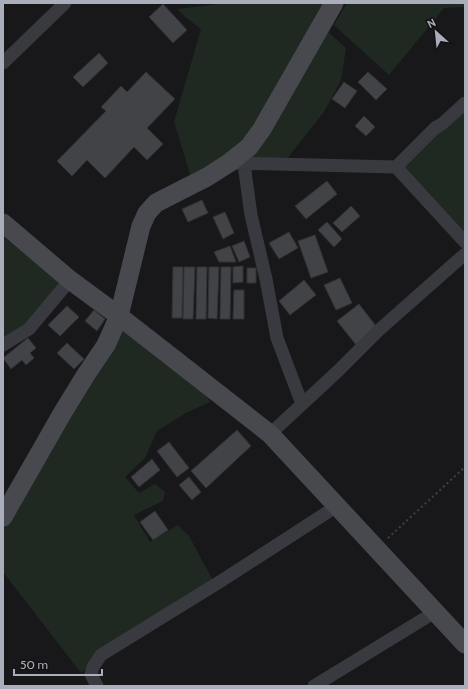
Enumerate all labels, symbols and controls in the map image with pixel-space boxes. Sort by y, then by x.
north arrow [416,12,456,52]
text: N [425,15,438,31]
scale bar [14,651,102,677]
text: 50 m [20,657,48,672]

